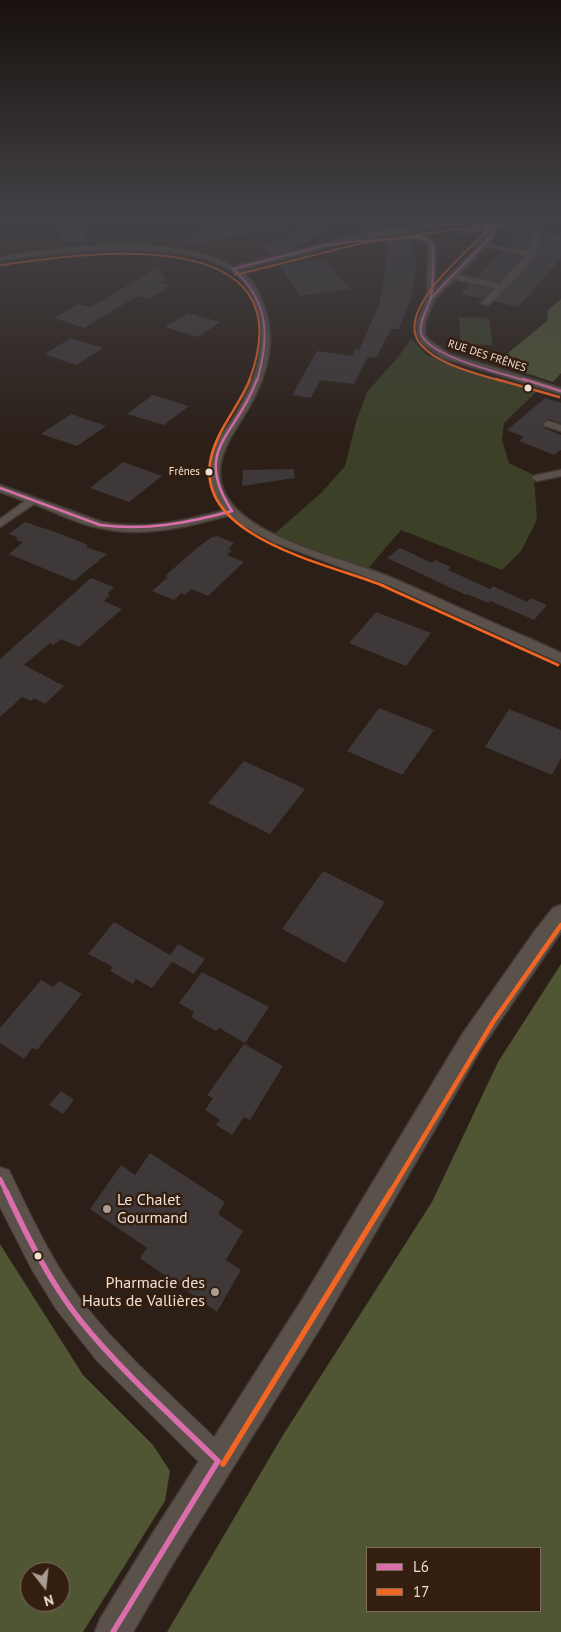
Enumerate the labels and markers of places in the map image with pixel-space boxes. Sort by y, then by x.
unlabelled marker [523,383,533,393]
place label: Frênes [169,465,200,479]
marker: Frênes [204,467,214,477]
place label: Le Chalet Gourmand [117,1190,188,1228]
marker: Le Chalet Gourmand [101,1203,113,1215]
unlabelled marker [33,1251,43,1261]
place label: Pharmacie des Hauts de Vallières [82,1273,205,1311]
marker: Pharmacie des Hauts de Vallières [209,1286,221,1298]

